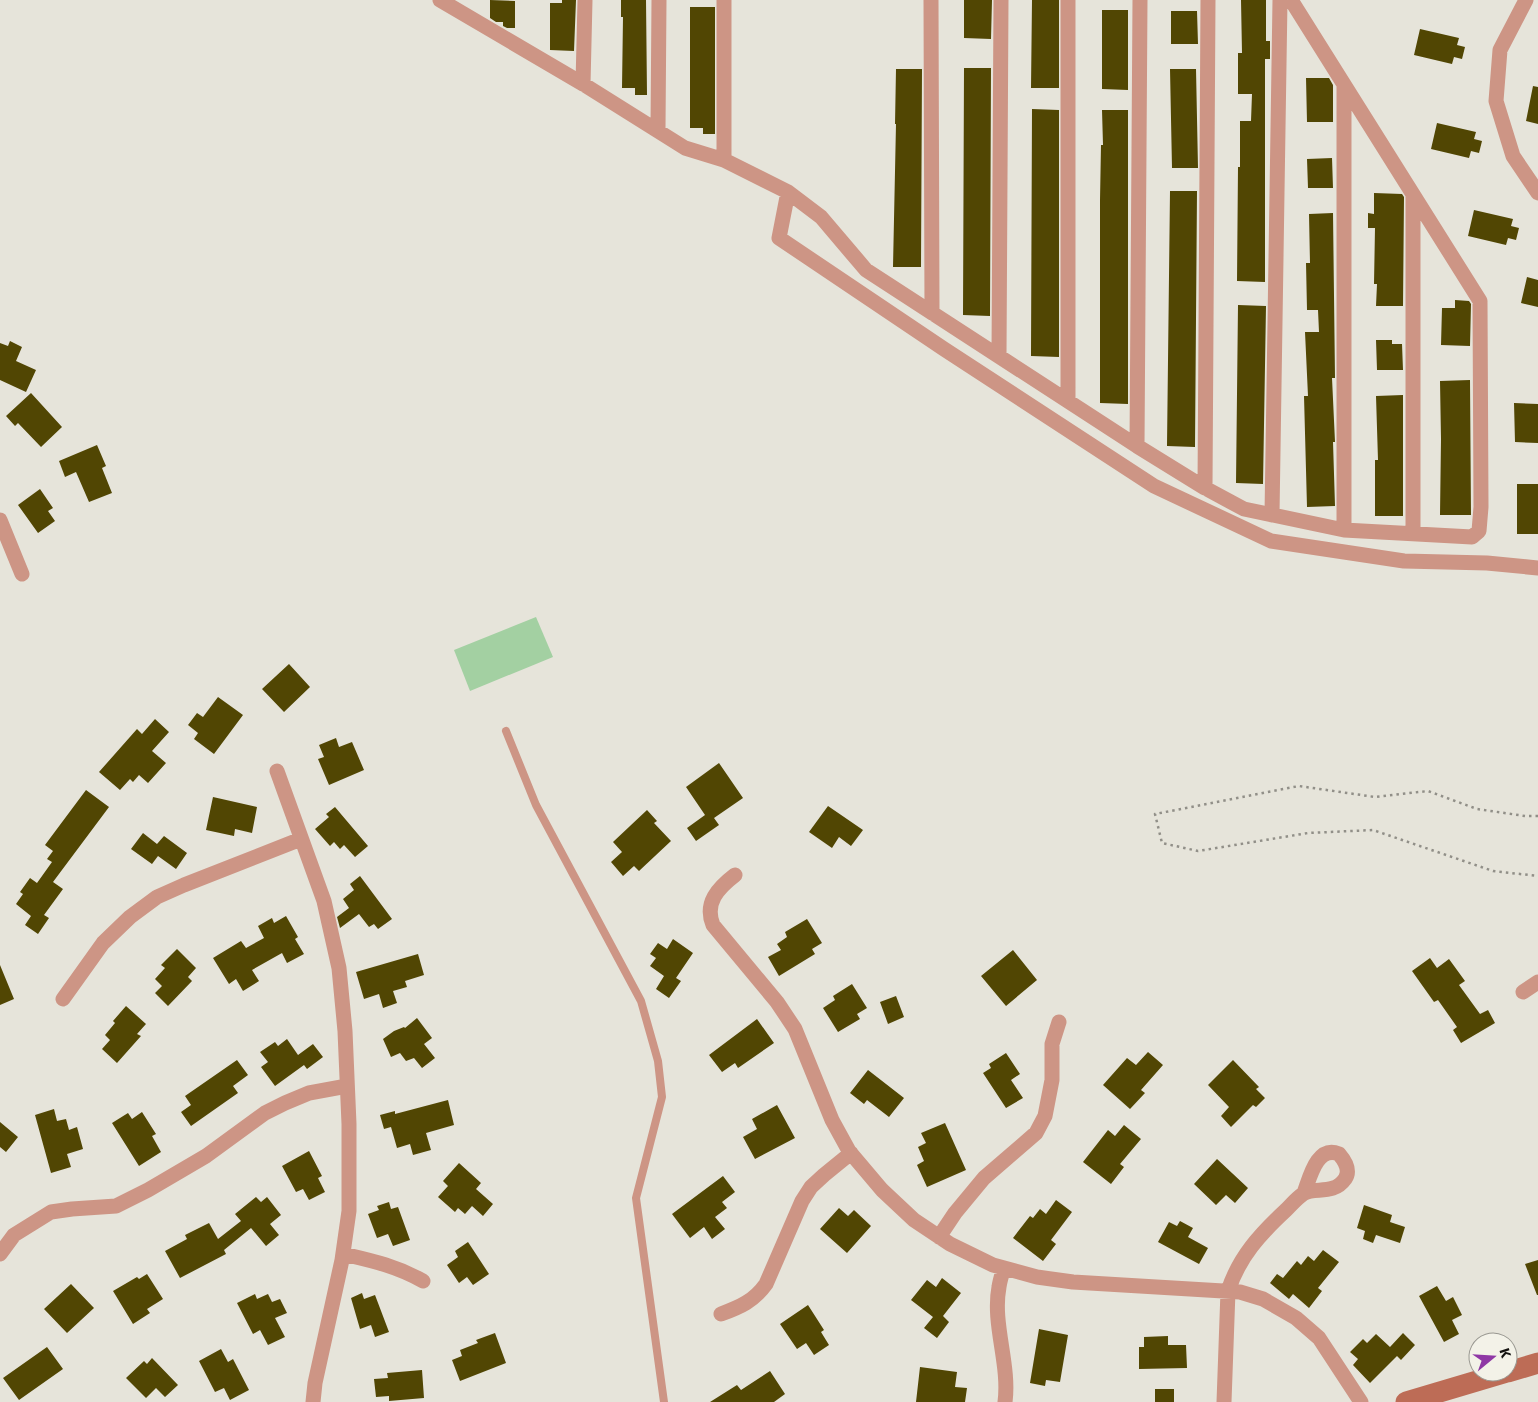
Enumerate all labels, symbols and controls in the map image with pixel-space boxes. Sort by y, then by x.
north arrow [1468,1332,1518,1382]
text: K [1495,1346,1515,1361]

